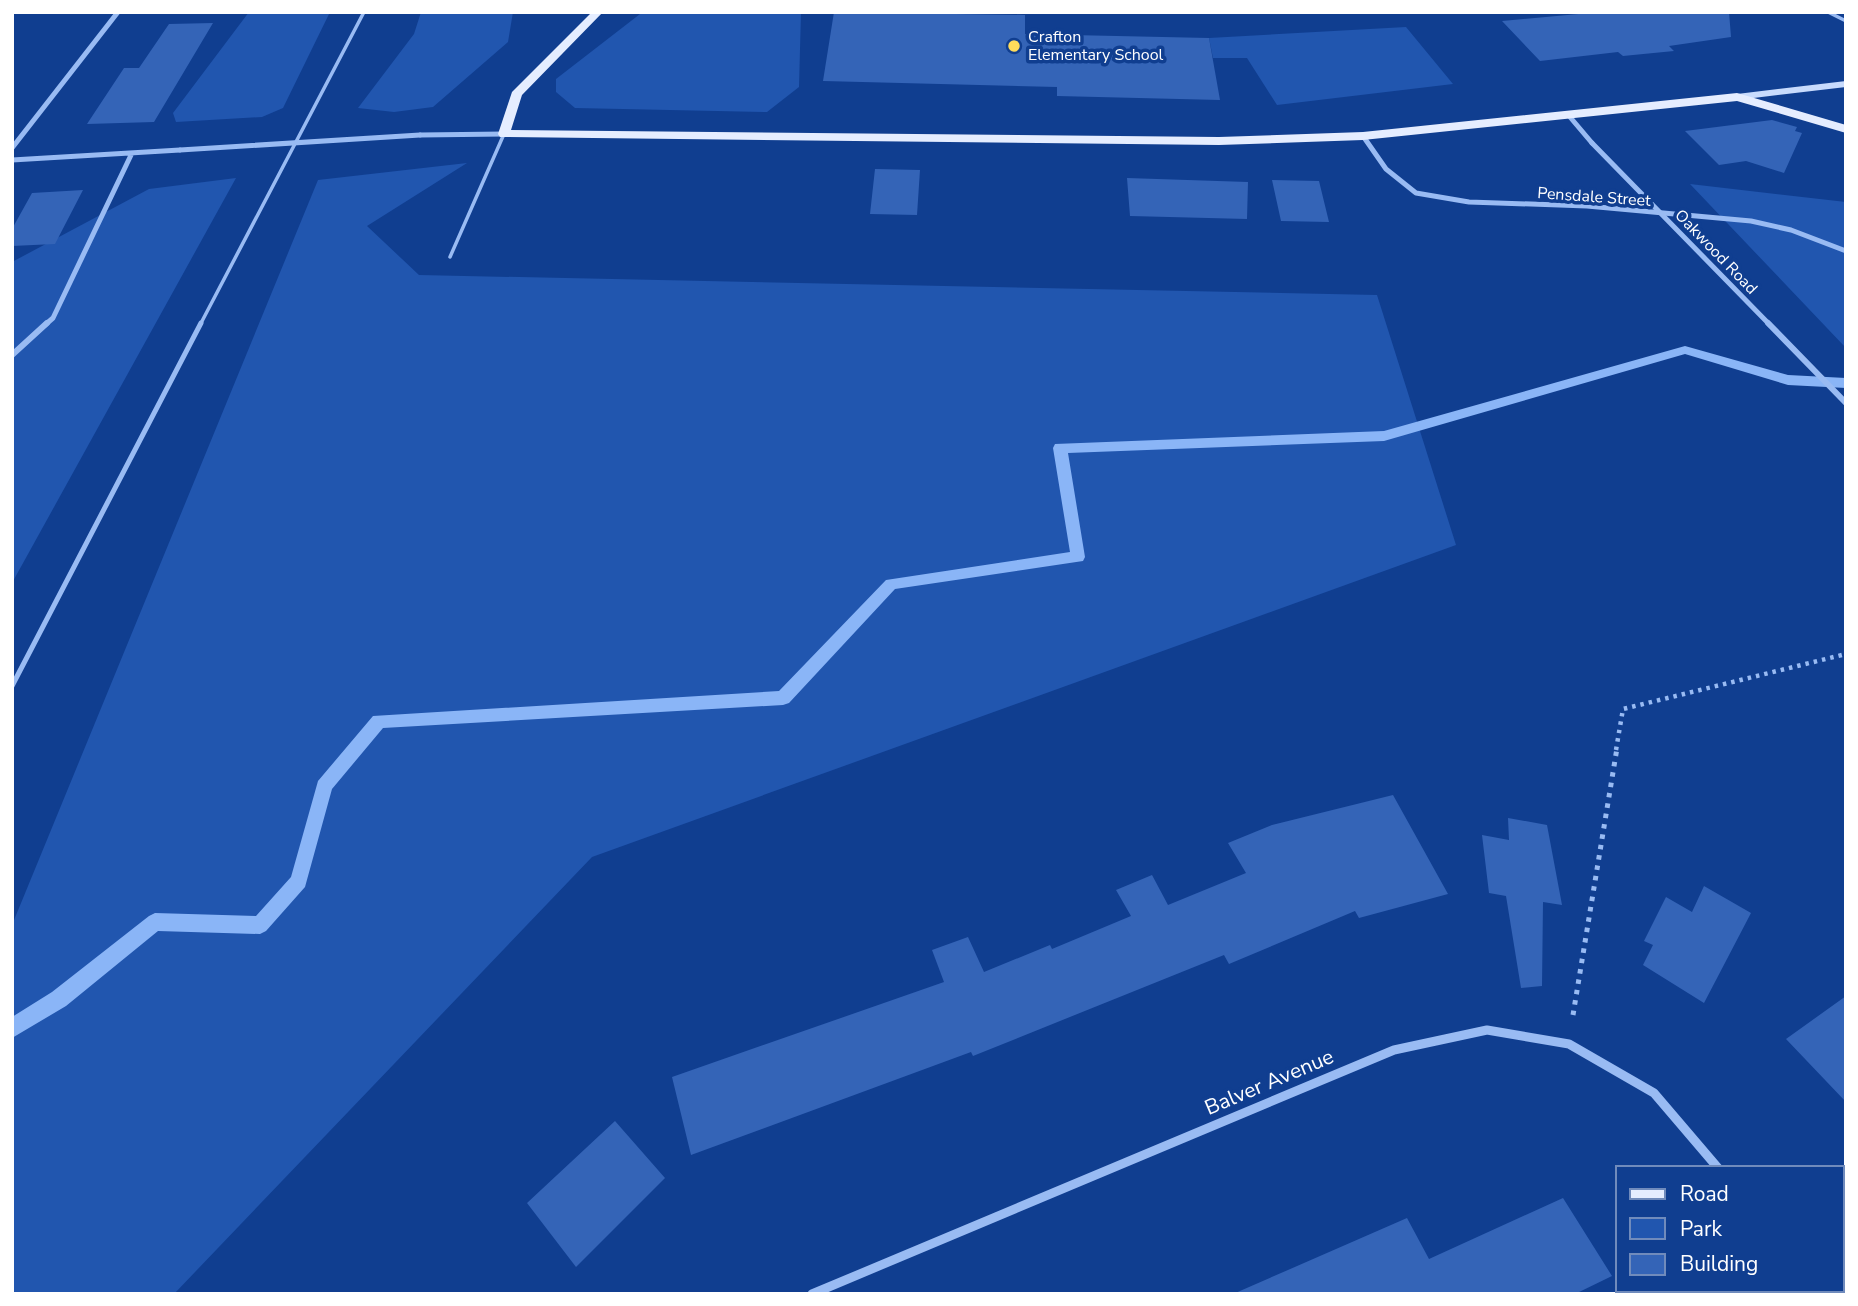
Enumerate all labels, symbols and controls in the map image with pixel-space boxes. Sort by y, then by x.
place label: Crafton Elementary School [1028,26,1164,66]
marker: Crafton Elementary School [1006,38,1022,54]
street label: Pensdale Street [1536,182,1652,212]
street label: Oakwood Road [1670,205,1762,299]
street label: Balver Avenue [1200,1042,1338,1122]
legend [1616,1166,1844,1292]
text: Road [1680,1180,1729,1208]
text: Park [1680,1215,1722,1243]
text: Building [1680,1250,1758,1278]

